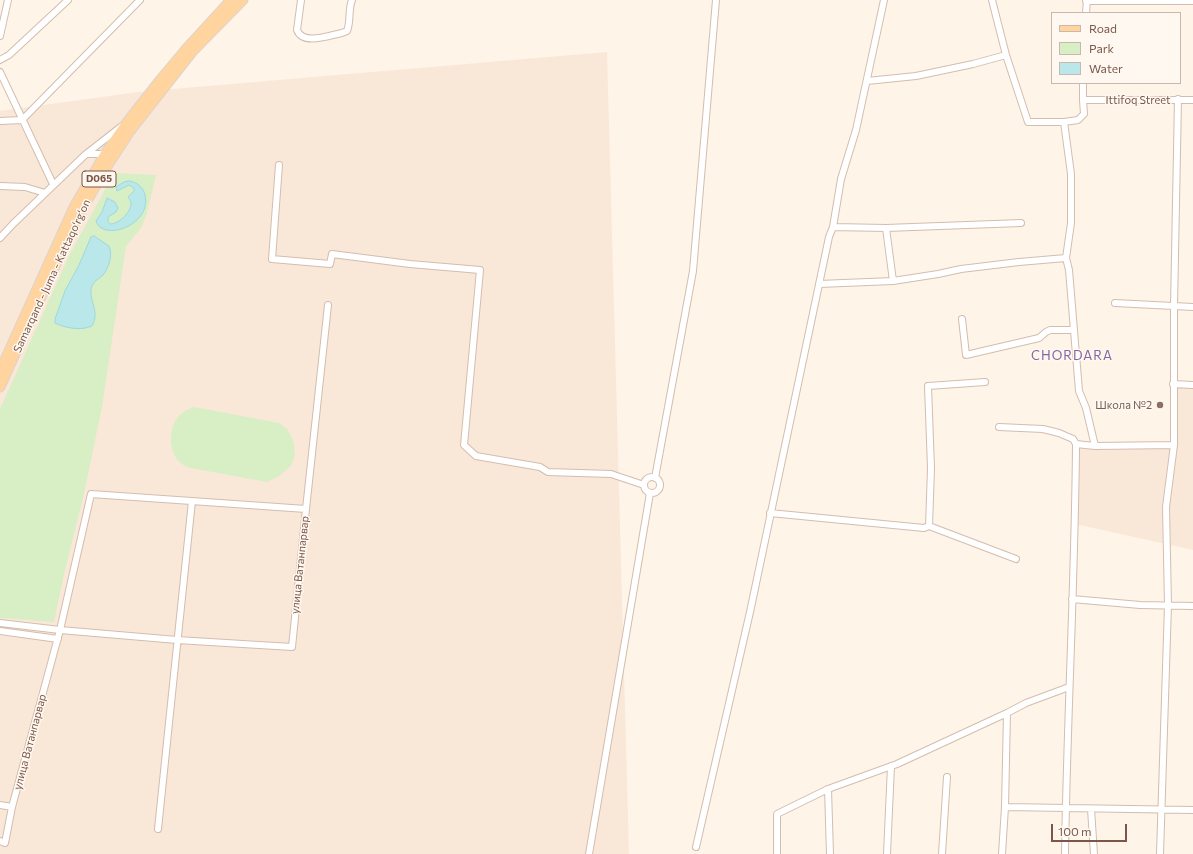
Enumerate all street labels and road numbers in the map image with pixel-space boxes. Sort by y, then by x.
street label: Ittifoq Street [1105,93,1171,107]
road number: D065 [82,171,116,187]
street label: Samarqand - Juma - Kattaqo‘rg‘on [11,197,93,355]
street label: улица Ватанпарвар [288,515,312,615]
street label: улица Ватанпарвар [11,693,49,791]

